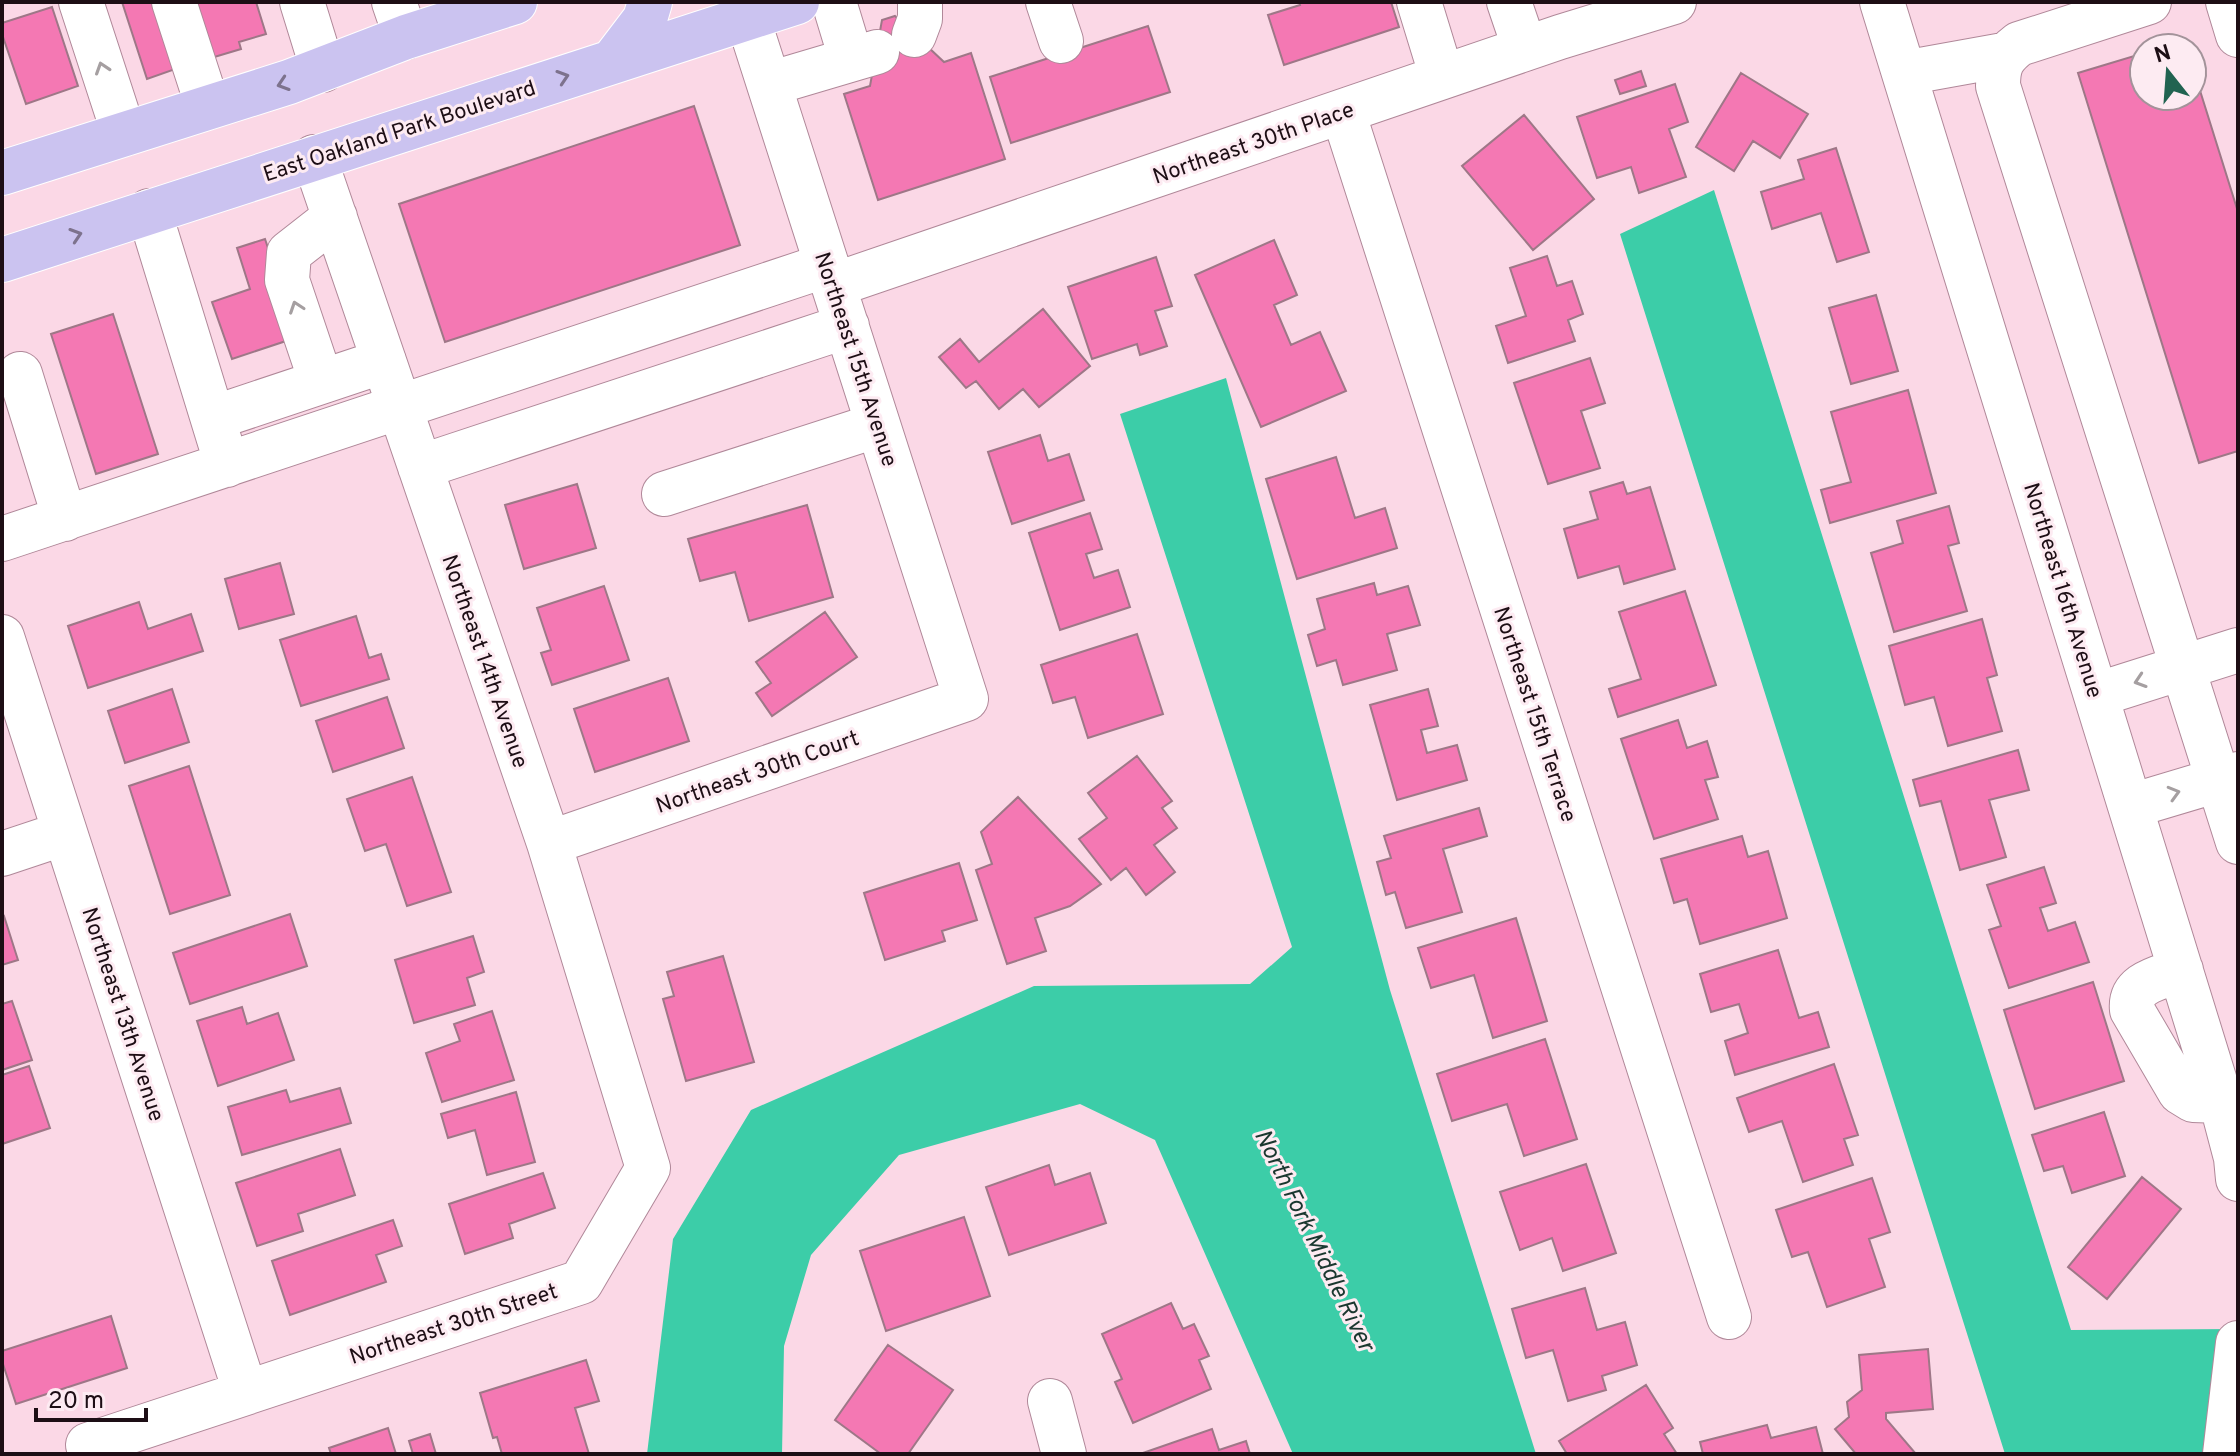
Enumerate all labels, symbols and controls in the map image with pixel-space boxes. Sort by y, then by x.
north arrow [2128,32,2208,112]
text: N [2151,40,2174,70]
one-way arrow [96,62,112,76]
one-way arrow [556,70,569,86]
one-way arrow [277,74,291,90]
street label: East Oakland Park Boulevard [260,75,540,189]
street label: Northeast 30th Place [1150,97,1358,192]
one-way arrow [69,228,82,244]
street label: Northeast 15th Avenue [807,249,902,471]
one-way arrow [290,301,306,315]
street label: Northeast 16th Avenue [2016,480,2107,702]
street label: Northeast 14th Avenue [434,552,533,772]
street label: Northeast 15th Terrace [1486,604,1581,826]
one-way arrow [2133,672,2147,688]
street label: Northeast 30th Court [653,726,863,821]
one-way arrow [2167,786,2181,802]
street label: Northeast 13th Avenue [74,904,169,1125]
water label: North Fork Middle River [1246,1125,1381,1359]
street label: Northeast 30th Street [346,1279,561,1372]
scale bar [36,1372,146,1422]
text: 20 m [48,1387,104,1417]

